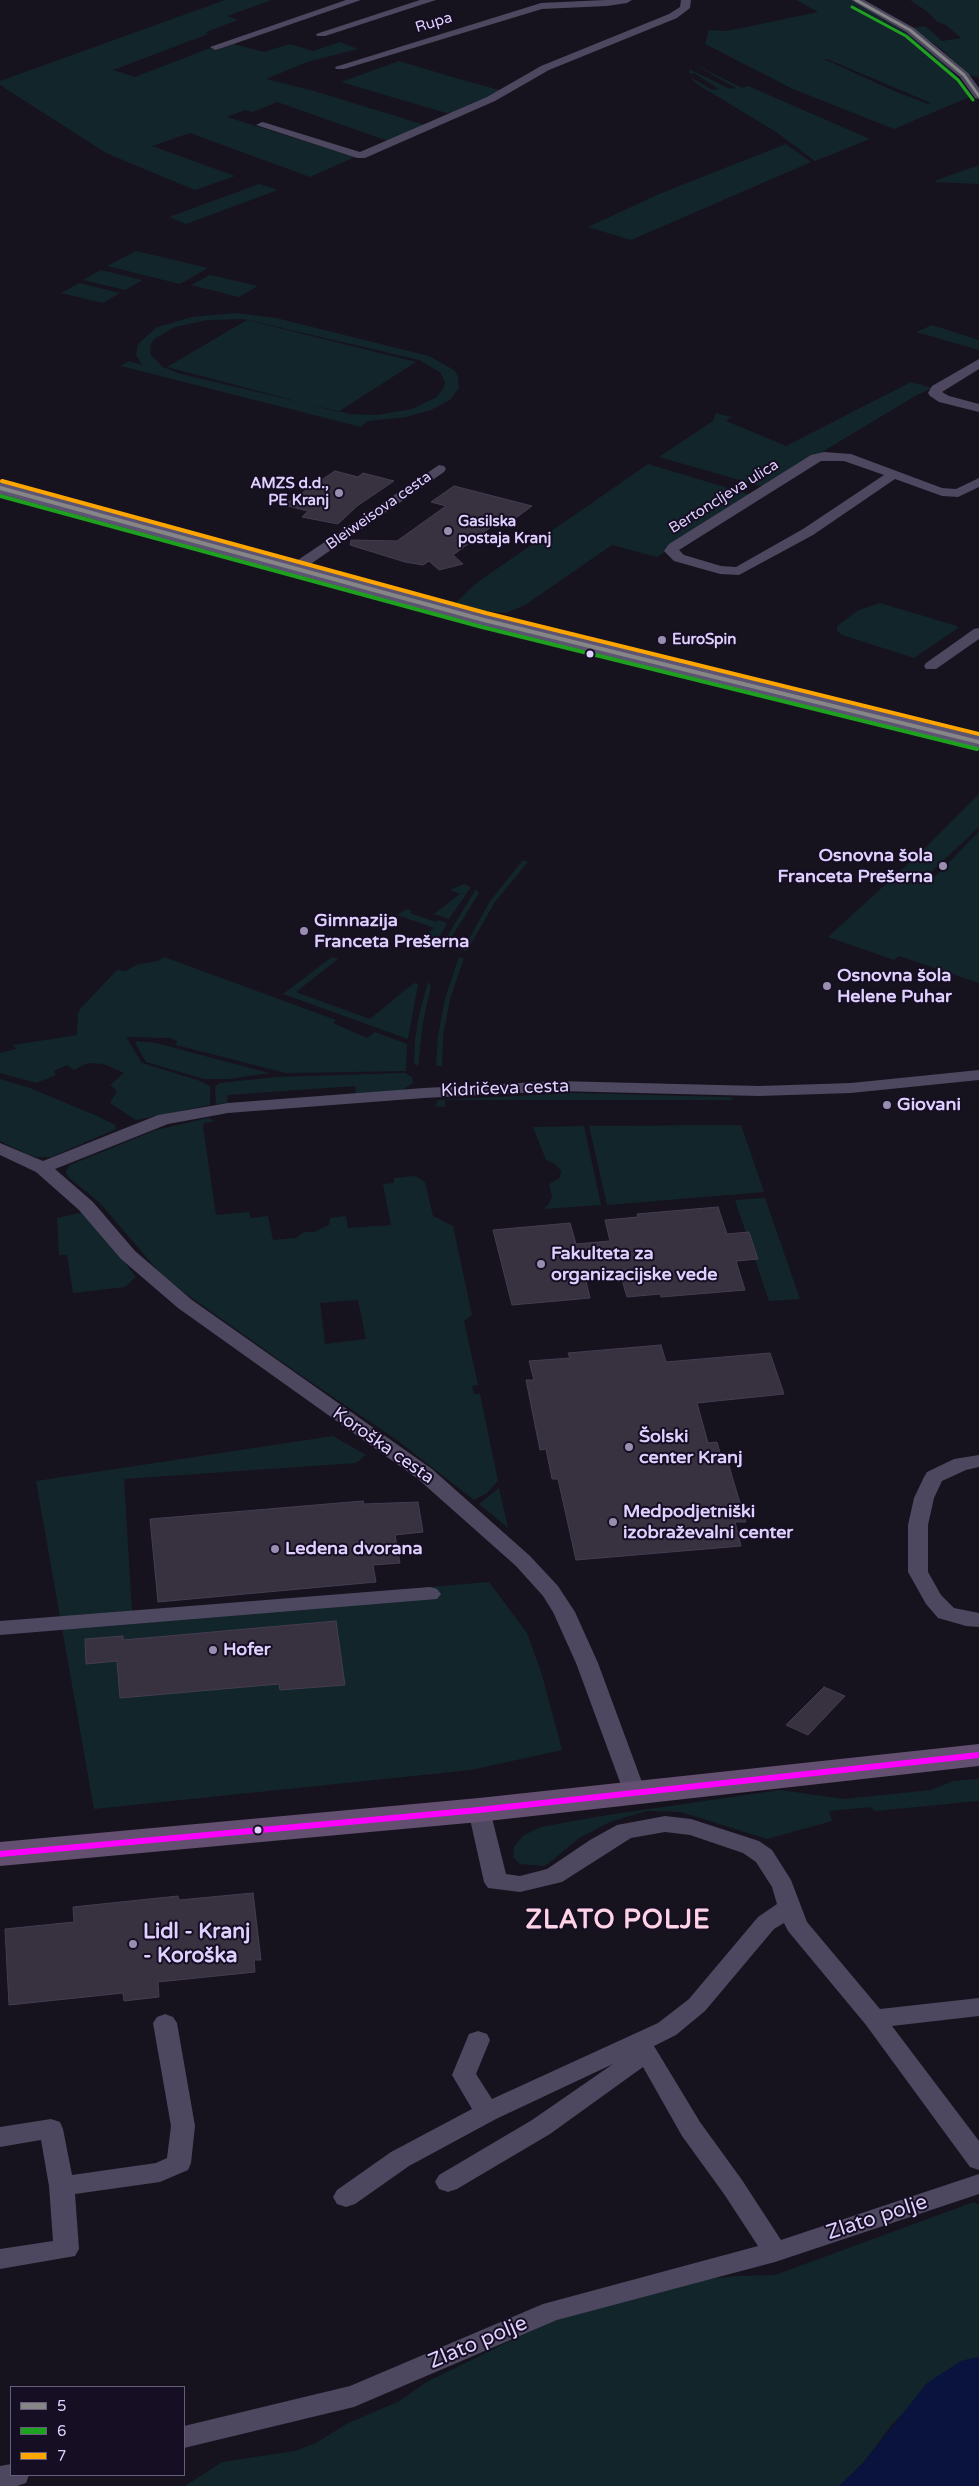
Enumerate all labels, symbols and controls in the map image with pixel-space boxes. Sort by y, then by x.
street label: Rupa [413,9,455,37]
street label: Bertoncljeva ulica [666,456,782,538]
street label: Bleiweisova cesta [323,468,435,554]
place label: AMZS d.d., PE Kranj [250,475,329,510]
marker: AMZS d.d., PE Kranj [333,487,345,499]
place label: Gasilska postaja Kranj [458,513,551,548]
marker: Gasilska postaja Kranj [442,525,454,537]
place label: EuroSpin [672,631,736,649]
marker: EuroSpin [656,634,668,646]
unlabelled marker [585,649,595,659]
place label: Osnovna šola Franceta Prešerna [778,845,933,888]
marker: Osnovna šola Franceta Prešerna [937,860,949,872]
place label: Gimnazija Franceta Prešerna [314,910,469,952]
marker: Gimnazija Franceta Prešerna [298,925,310,937]
place label: Osnovna šola Helene Puhar [837,965,952,1008]
marker: Osnovna šola Helene Puhar [821,980,833,992]
street label: Kidričeva cesta [440,1076,570,1102]
place label: Giovani [897,1094,961,1116]
marker: Giovani [881,1099,893,1111]
place label: Fakulteta za organizacijske vede [551,1243,718,1286]
marker: Fakulteta za organizacijske vede [535,1258,547,1270]
street label: Koroška cesta [328,1403,438,1489]
place label: Šolski center Kranj [639,1426,743,1468]
marker: Šolski center Kranj [623,1441,635,1453]
place label: Medpodjetniški izobraževalni center [623,1501,793,1544]
marker: Medpodjetniški izobraževalni center [607,1516,619,1528]
place label: Ledena dvorana [285,1538,423,1560]
marker: Ledena dvorana [269,1543,281,1555]
place label: Hofer [223,1639,271,1661]
marker: Hofer [207,1644,219,1656]
unlabelled marker [253,1825,263,1835]
district label: ZLATO POLJE [524,1905,712,1937]
place label: Lidl - Kranj - Koroška [143,1919,250,1969]
marker: Lidl - Kranj - Koroška [127,1938,139,1950]
street label: Zlato polje [823,2190,931,2246]
street label: Zlato polje [425,2311,531,2375]
legend [10,2386,185,2476]
text: 5 [57,2397,66,2415]
text: 6 [57,2422,66,2440]
text: 7 [57,2447,66,2465]

